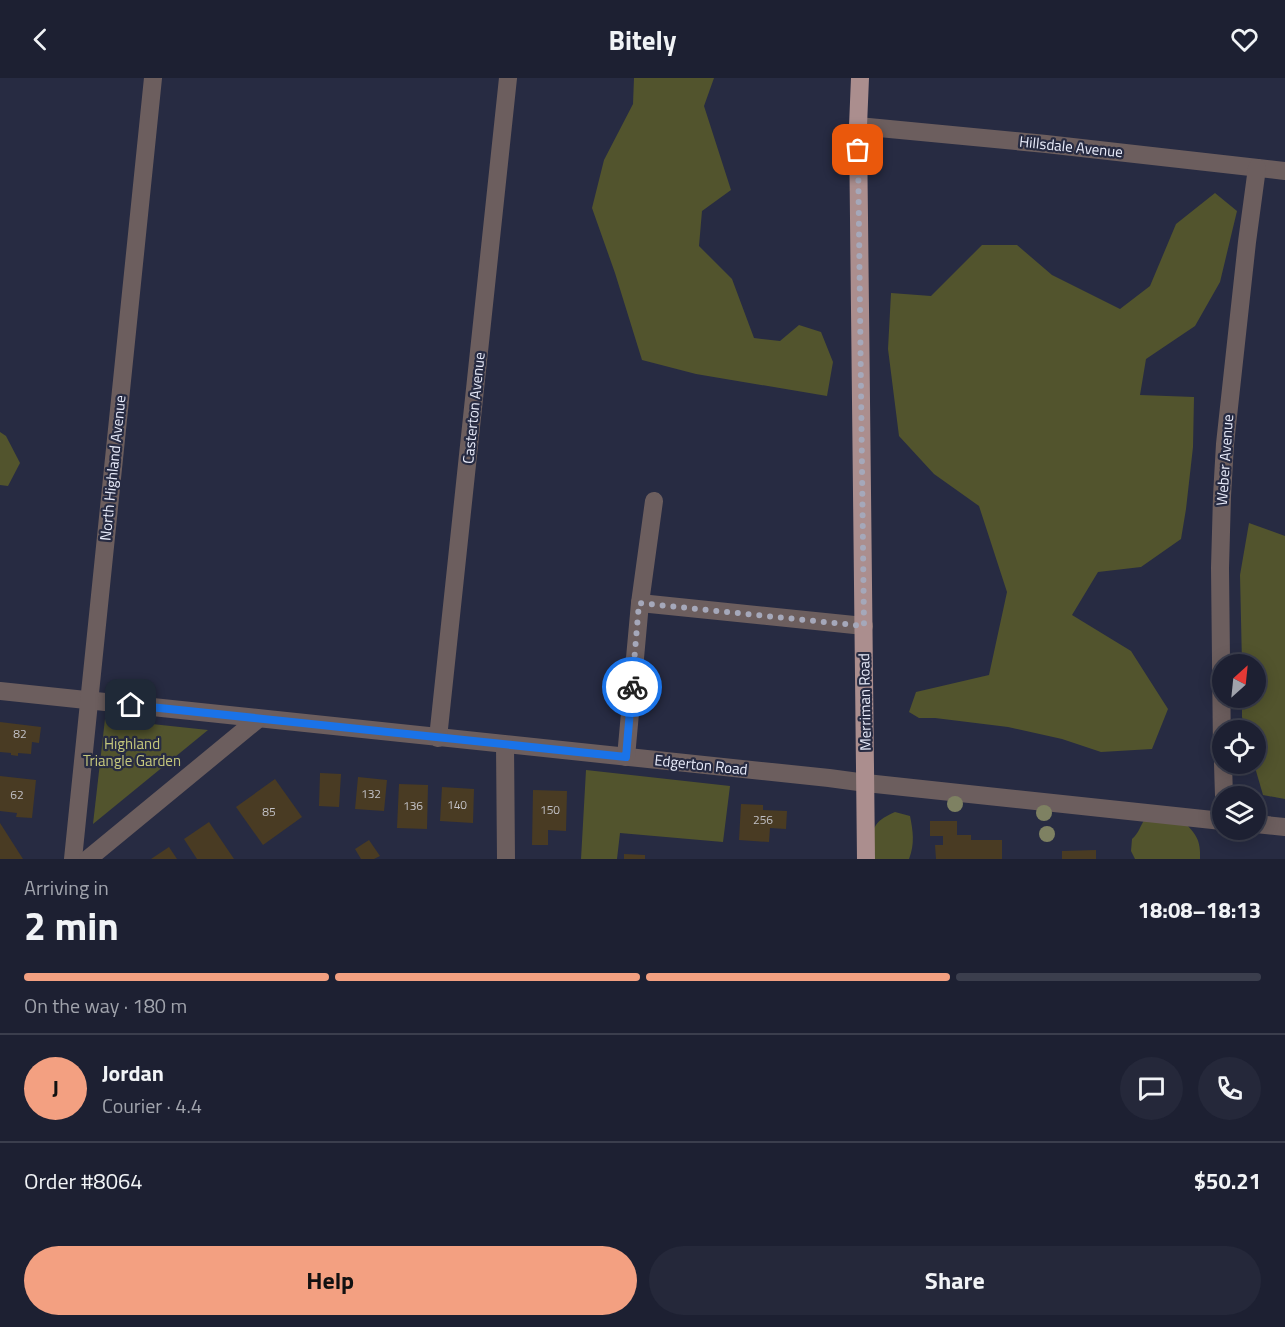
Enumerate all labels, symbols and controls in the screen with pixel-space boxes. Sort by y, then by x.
text: Bitely [609,19,676,60]
icon: back [24,23,57,56]
icon: heart [1228,23,1261,56]
pin [832,124,883,175]
street label: Hillsdale Avenue [1018,130,1124,163]
icon: bag [841,133,874,166]
street label: Casterton Avenue [456,351,491,465]
street label: North Highland Avenue [93,394,132,542]
street label: Weber Avenue [1210,414,1239,506]
street label: Merriman Road [852,653,877,751]
north arrow [1212,654,1266,708]
map controls [1212,654,1266,840]
courier [602,657,662,717]
icon: bike [616,671,649,704]
pin [105,679,156,730]
icon: home [114,688,147,721]
button: locate [1212,720,1266,774]
house number: 82 [13,724,27,743]
park label: Highland Triangle Garden [83,732,181,772]
street label: Edgerton Road [653,748,749,781]
house number: 132 [361,784,381,803]
house number: 62 [10,785,24,804]
button: layers [1212,786,1266,840]
house number: 140 [447,795,467,814]
house number: 136 [403,796,423,815]
house number: 150 [540,800,560,819]
house number: 85 [262,802,276,821]
house number: 256 [753,810,773,829]
text: Arriving in [24,872,109,903]
text: 18:08–18:13 [1138,893,1261,927]
text: 2 min [24,896,119,955]
text: On the way · 180 m [24,990,187,1021]
text: Jordan [102,1056,164,1090]
button: chat [1120,1057,1183,1120]
button: phone [1198,1057,1261,1120]
text: J [52,1071,59,1105]
text: Courier · 4.4 [102,1090,202,1121]
text: Order #8064 [24,1164,143,1198]
text: $50.21 [1194,1164,1261,1198]
button: Help [24,1246,637,1315]
button: Share [649,1246,1261,1315]

